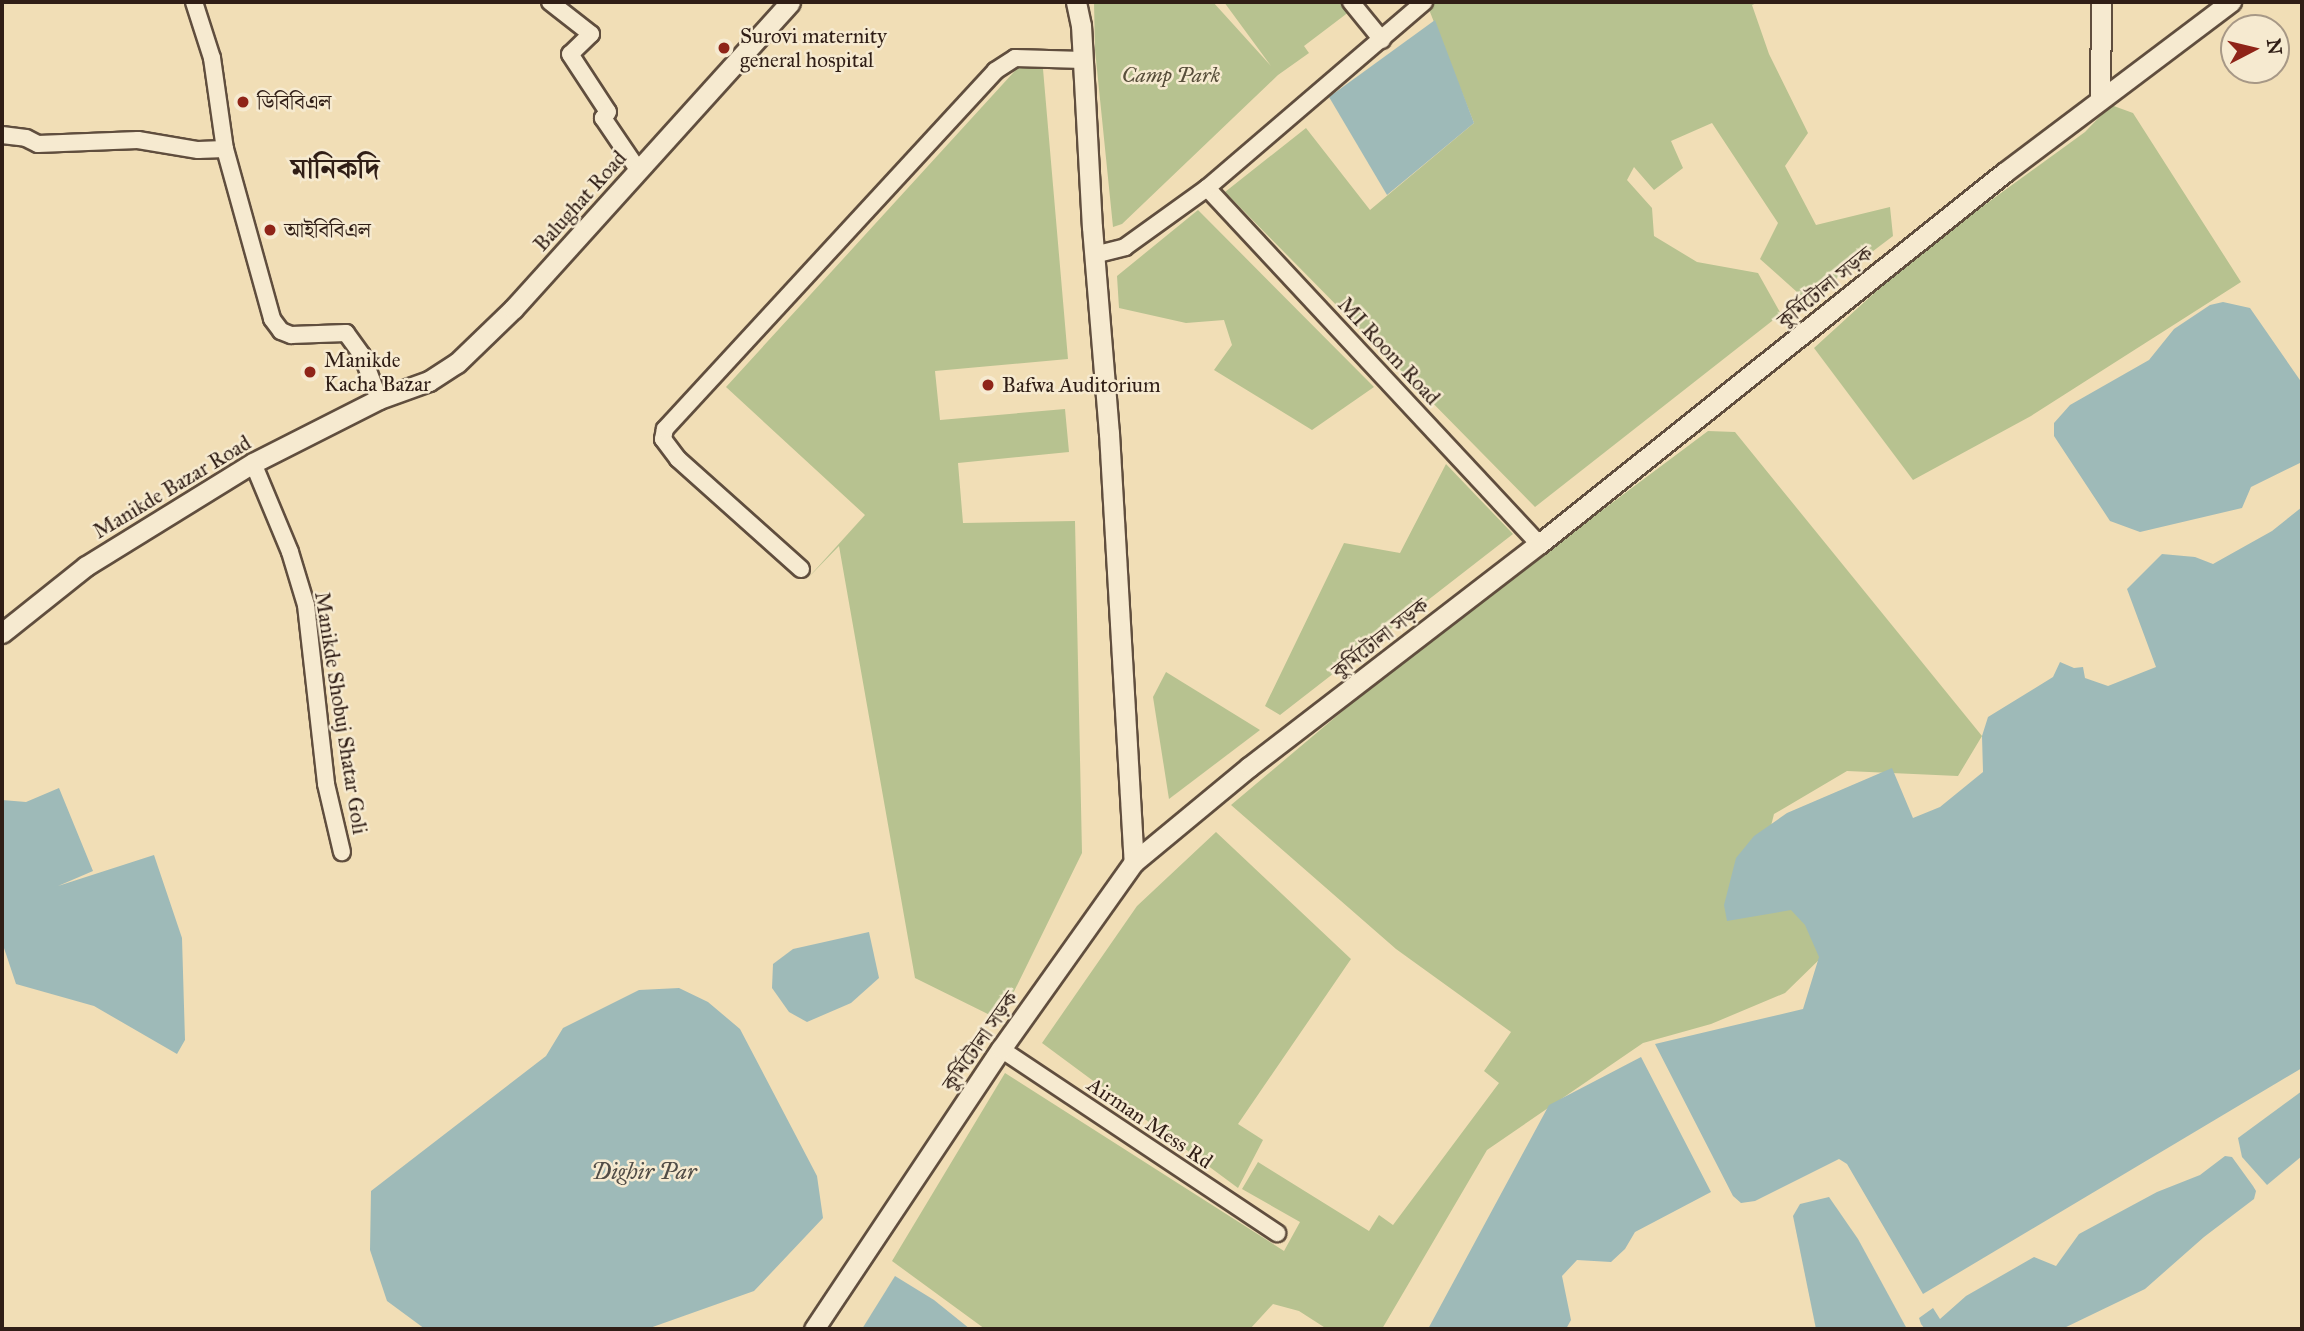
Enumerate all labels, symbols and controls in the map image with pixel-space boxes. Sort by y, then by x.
north arrow [2220,14,2290,84]
place label: Surovi maternity general hospital [740,23,887,73]
text: N [2262,37,2287,56]
marker: Surovi maternity general hospital [714,38,734,58]
park label: Camp Park [1122,62,1220,88]
place label: ডিবিবিএল [257,89,331,115]
marker: ডিবিবিএল [235,94,251,110]
street label: Balughat Road [528,146,632,256]
district label: মানিকদি [290,152,380,186]
place label: আইবিবিএল [284,217,371,243]
marker: আইবিবিএল [262,222,278,238]
street label: কুর্মিটোলা সড়ক [1772,241,1878,333]
street label: MI Room Road [1333,292,1445,410]
place label: Manikde Kacha Bazar [324,347,431,397]
marker: Manikde Kacha Bazar [302,364,318,380]
place label: Bafwa Auditorium [1002,372,1161,398]
marker: Bafwa Auditorium [980,377,996,393]
street label: Manikde Bazar Road [89,430,255,544]
street label: Manikde Shobuj Shatar Goli [309,590,373,836]
street label: কুর্মিটোলা সড়ক [1327,592,1433,684]
street label: কুর্মিটোলা সড়ক [936,986,1024,1096]
street label: Airman Mess Rd [1083,1072,1217,1174]
water label: Dighir Par [591,1157,697,1185]

